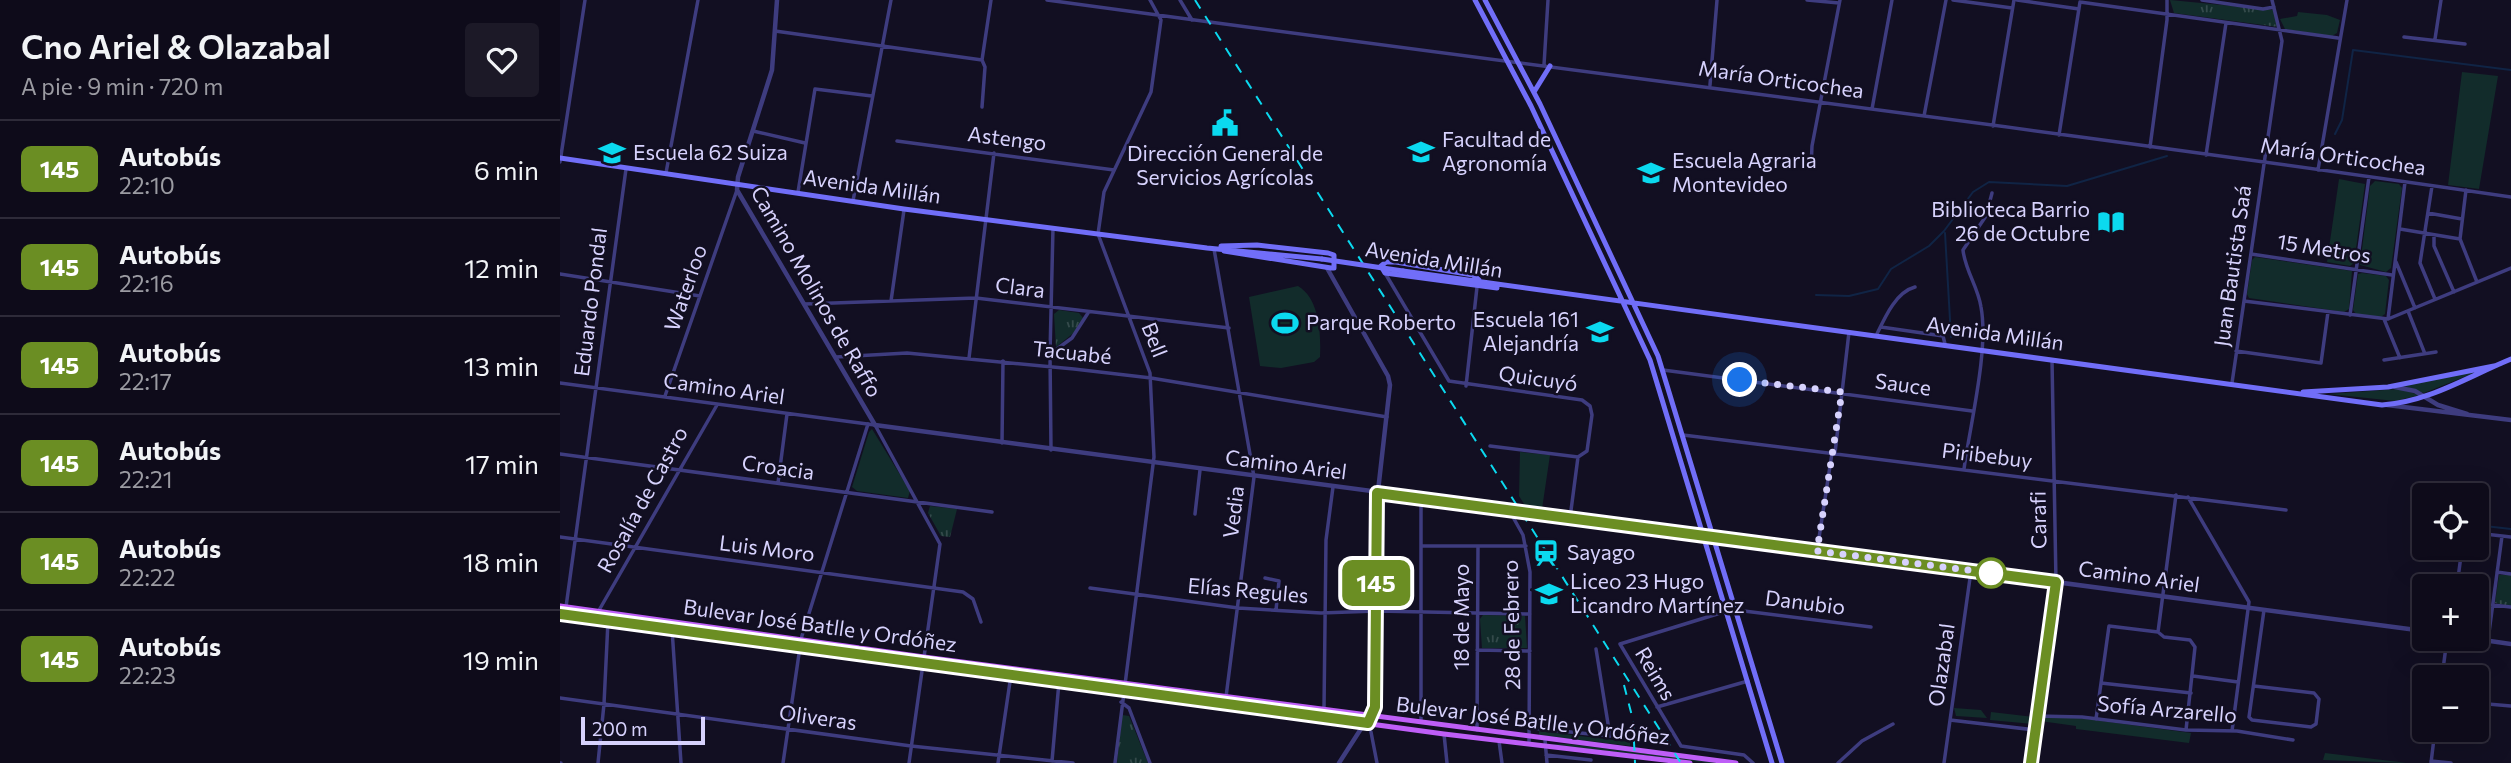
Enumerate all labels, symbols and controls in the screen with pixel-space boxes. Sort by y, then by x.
button: heart [465,23,539,97]
text: Cno Ariel & Olazabal [21,25,331,66]
street label: María Orticochea [1697,55,1865,102]
text: A pie · 9 min · 720 m [21,72,223,100]
public building icon: Dirección General de Servicios Agrícolas [1210,108,1240,138]
street label: Astengo [966,120,1048,155]
place label: Facultad de Agronomía [1442,126,1551,175]
street label: María Orticochea [2259,132,2427,179]
school or university icon: Facultad de Agronomía [1406,137,1436,167]
school or university icon: Escuela 62 Suiza [597,138,627,168]
place label: Escuela 62 Suiza [633,139,788,164]
text: Autobús [119,140,221,171]
place label: Dirección General de Servicios Agrícolas [1127,140,1323,189]
place label: Escuela Agraria Montevideo [1672,147,1817,196]
text: 145 [40,154,79,183]
text: 6 min [474,154,539,185]
school or university icon: Escuela Agraria Montevideo [1636,158,1666,188]
street label: Avenida Millán [802,163,943,208]
text: 22:10 [119,171,175,199]
street label: Camino Molinos de Raffo [747,181,888,401]
street label: Juan Bautista Saá [2208,184,2255,348]
place label: Biblioteca Barrio 26 de Octubre [1931,196,2090,245]
library icon: Biblioteca Barrio 26 de Octubre [2096,207,2126,237]
street label: Eduardo Pondal [568,226,611,378]
street label: 15 Metros [2276,228,2373,267]
street label: Avenida Millán [1364,235,1505,282]
text: Autobús [119,238,221,269]
street label: Waterloo [658,241,711,334]
text: 145 [40,252,79,281]
text: 12 min [464,252,539,283]
text: 22:16 [119,269,174,297]
street label: Clara [994,271,1046,302]
place label: Escuela 161 Alejandría [1473,306,1579,355]
sports icon: Parque Roberto [1270,308,1300,338]
place label: Parque Roberto [1306,309,1456,334]
street label: Avenida Millán [1925,310,2066,355]
school or university icon: Escuela 161 Alejandría [1585,317,1615,347]
street label: Bell [1137,318,1174,360]
street label: Tacuabé [1031,335,1113,368]
text: Autobús [119,336,221,367]
text: 145 [40,350,79,379]
text: 13 min [464,350,539,381]
street label: Quicuyó [1497,360,1579,395]
your location [1722,362,1757,397]
text: 22:17 [119,367,172,395]
street label: Camino Ariel [662,367,787,408]
street label: Sauce [1873,367,1933,400]
street label: Rosalía de Castro [591,422,692,577]
text: Autobús [119,434,221,465]
street label: Piribebuy [1941,437,2034,472]
street label: Camino Ariel [1224,444,1348,483]
text: 145 [40,448,79,477]
text: 17 min [465,448,539,479]
street label: Croacia [740,449,816,484]
text: 22:21 [119,465,173,493]
map controls [2412,483,2489,742]
button: locate [2412,483,2489,560]
street label: Vedia [1217,484,1248,539]
street label: Carafi [2024,491,2051,549]
street label: Luis Moro [718,529,816,566]
text: Autobús [119,532,221,563]
station icon: Sayago [1531,538,1561,568]
place label: Sayago [1567,539,1635,564]
text: 145 [40,546,79,575]
text: 18 min [463,546,539,577]
street label: Camino Ariel [2077,555,2202,596]
unlabelled marker [1976,558,2006,588]
line badge: 145 [1336,560,1416,606]
street label: 28 de Febrero [1497,560,1524,690]
text: 22:22 [119,563,175,591]
street label: 18 de Mayo [1448,564,1473,670]
text: 145 [1356,568,1396,597]
place label: Liceo 23 Hugo Licandro Martínez [1570,568,1744,617]
street label: Elías Regules [1187,572,1310,607]
button: + [2412,574,2489,651]
school or university icon: Liceo 23 Hugo Licandro Martínez [1534,579,1564,609]
street label: Danubio [1764,584,1847,619]
street label: Bulevar José Batlle y Ordóñez [682,593,958,656]
street label: Olazabal [1922,622,1959,708]
text: Autobús [119,630,221,661]
street label: Reims [1631,642,1682,704]
text: 145 [40,644,79,673]
text: 19 min [463,644,539,675]
text: 22:23 [119,661,176,689]
button: − [2412,665,2489,742]
street label: Bulevar José Batlle y Ordóñez [1395,690,1672,749]
street label: Sofía Arzarello [2096,690,2238,727]
street label: Oliveras [778,699,859,734]
scale bar [581,714,705,746]
text: 200 m [592,717,648,740]

